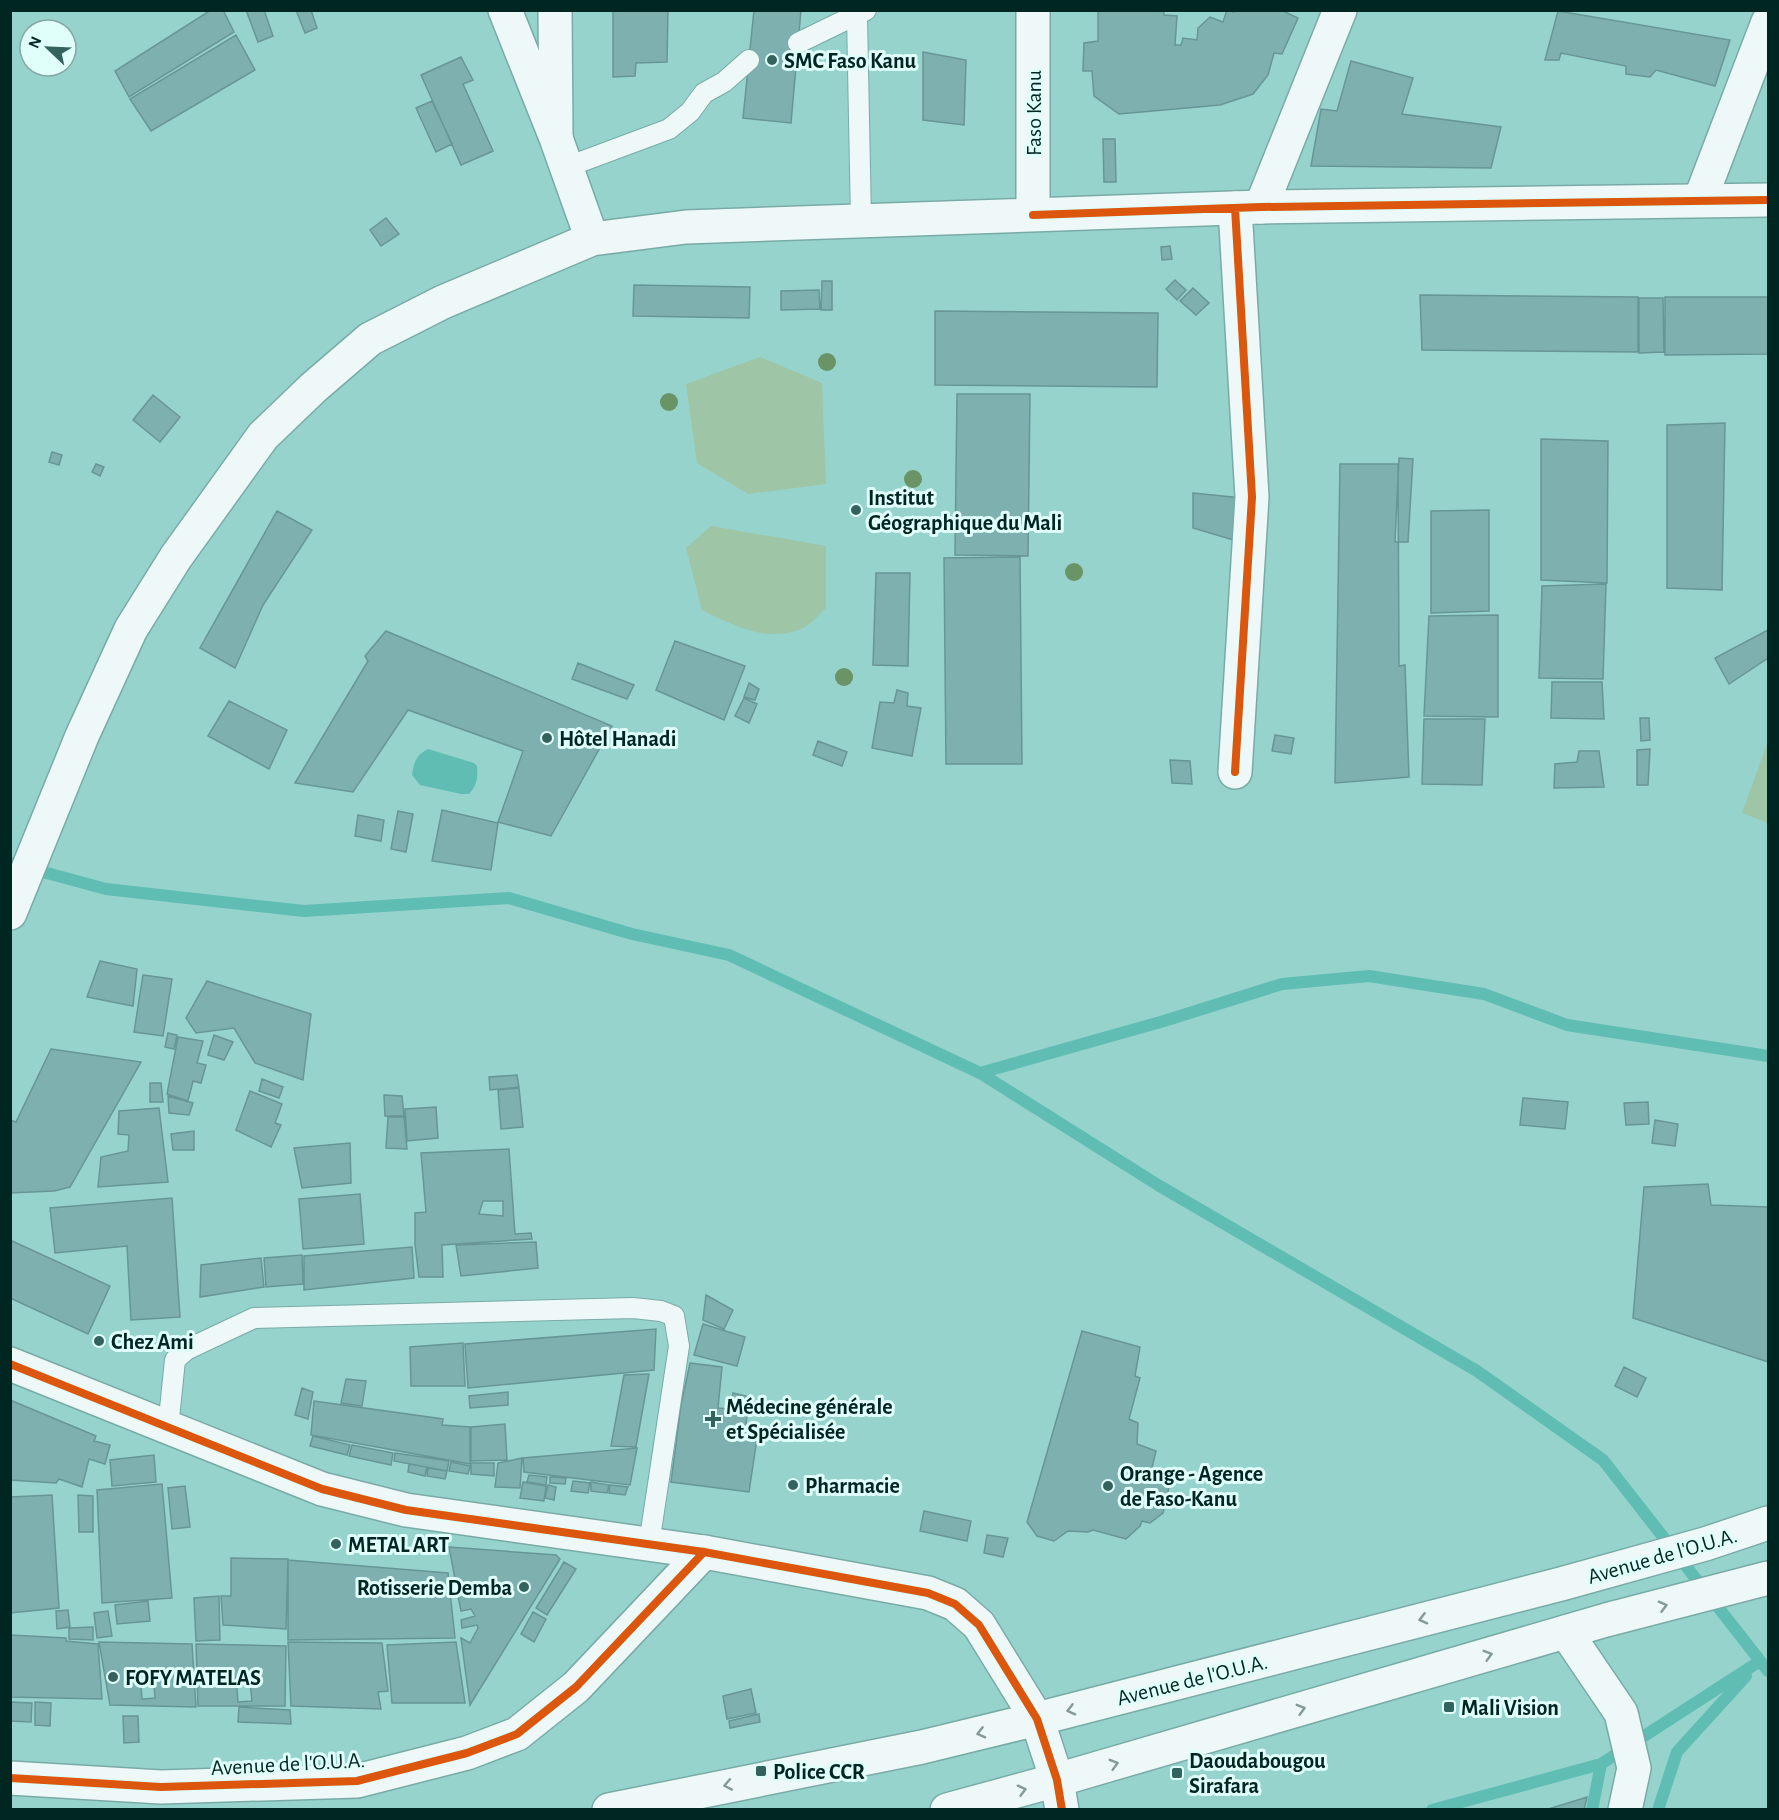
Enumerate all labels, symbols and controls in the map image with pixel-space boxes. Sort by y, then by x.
north arrow [18,18,78,78]
text: N [26,34,45,51]
place label: SMC Faso Kanu [784,50,917,72]
marker: SMC Faso Kanu [765,53,779,67]
street label: Faso Kanu [1023,70,1045,156]
place label: Institut Géographique du Mali [868,487,1062,534]
marker: Institut Géographique du Mali [849,503,863,517]
place label: Hôtel Hanadi [559,728,676,750]
marker: Hôtel Hanadi [540,731,554,745]
place label: Chez Ami [111,1331,194,1353]
marker: Chez Ami [92,1334,106,1348]
place label: Médecine générale et Spécialisée [726,1396,893,1443]
marker: Médecine générale et Spécialisée [704,1410,722,1428]
place label: Orange - Agence de Faso-Kanu [1120,1463,1263,1510]
place label: Pharmacie [805,1475,900,1497]
marker: Pharmacie [786,1478,800,1492]
marker: Orange - Agence de Faso-Kanu [1101,1479,1115,1493]
street label: Avenue de l'O.U.A. [1585,1524,1740,1588]
place label: METAL ART [348,1534,449,1556]
marker: METAL ART [329,1537,343,1551]
place label: Rotisserie Demba [357,1577,512,1599]
marker: Rotisserie Demba [517,1580,531,1594]
one-way arrow [1657,1600,1667,1613]
one-way arrow [1418,1612,1428,1625]
one-way arrow [1483,1649,1493,1662]
street label: Avenue de l'O.U.A. [1115,1651,1270,1709]
place label: FOFY MATELAS [125,1667,261,1689]
marker: FOFY MATELAS [106,1670,120,1684]
place label: Mali Vision [1461,1697,1559,1719]
marker: Mali Vision [1442,1700,1456,1714]
one-way arrow [1067,1703,1077,1716]
one-way arrow [1295,1704,1306,1716]
one-way arrow [976,1725,986,1738]
street label: Avenue de l'O.U.A. [210,1749,366,1779]
place label: Daoudabougou Sirafara [1189,1750,1326,1797]
one-way arrow [1108,1759,1119,1771]
place label: Police CCR [773,1761,865,1783]
marker: Police CCR [754,1764,768,1778]
marker: Daoudabougou Sirafara [1170,1766,1184,1780]
one-way arrow [723,1778,733,1791]
one-way arrow [1017,1784,1027,1797]

